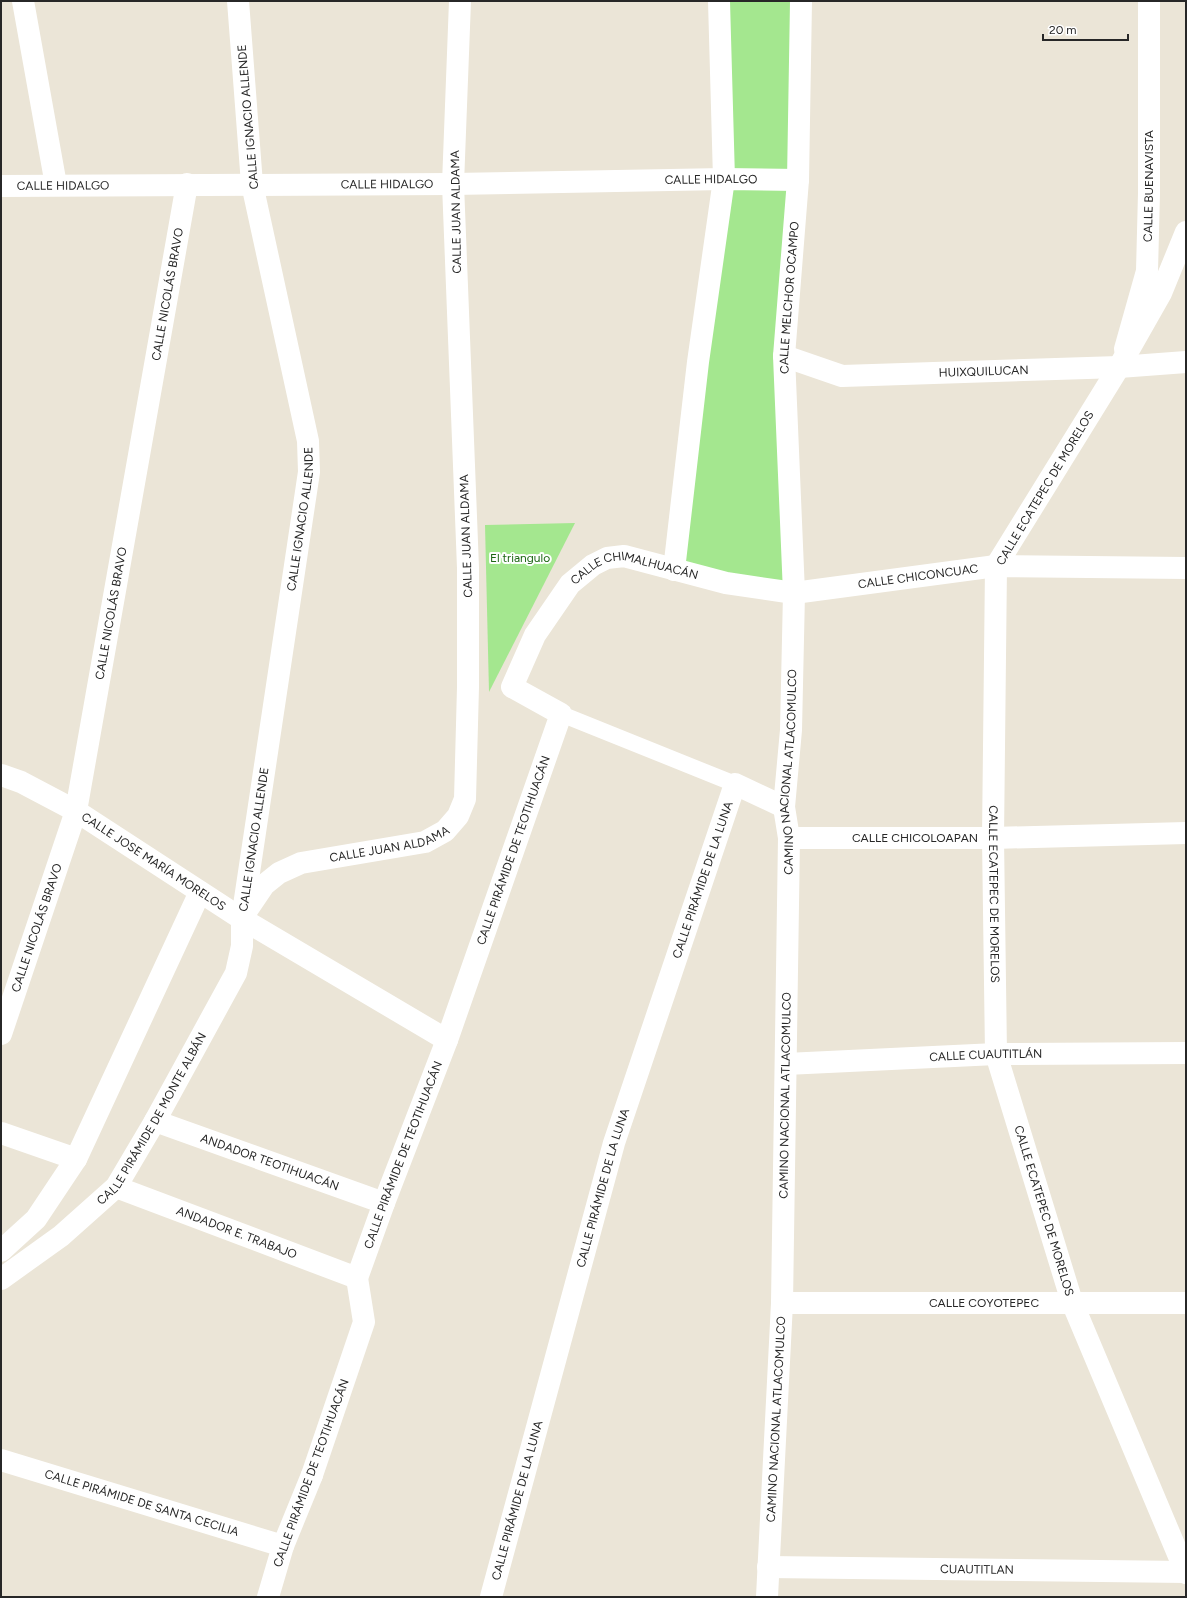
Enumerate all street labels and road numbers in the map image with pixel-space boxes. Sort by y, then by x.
street label: CALLE IGNACIO ALLENDE [235,44,261,190]
street label: CALLE BUENAVISTA [1141,130,1156,242]
street label: CALLE JUAN ALDAMA [448,150,464,274]
street label: CALLE HIDALGO [664,172,757,187]
street label: CALLE HIDALGO [341,177,433,191]
street label: CALLE HIDALGO [17,179,109,193]
street label: CALLE MELCHOR OCAMPO [777,221,802,374]
street label: CALLE NICOLÁS BRAVO [149,227,186,362]
street label: HUIXQUILUCAN [938,363,1029,380]
street label: CALLE ECATEPEC DE MORELOS [993,408,1097,568]
street label: CALLE IGNACIO ALLENDE [284,447,316,592]
street label: CALLE JUAN ALDAMA [457,474,475,598]
street label: CALLE NICOLÁS BRAVO [92,546,130,681]
street label: CALLE CHIMALHUACÁN [568,549,700,588]
street label: CALLE CHICONCUAC [857,561,979,591]
street label: CAMINO NACIONAL ATLACOMULCO [777,669,799,875]
street label: CALLE PIRÁMIDE DE TEOTIHUACÁN [474,754,553,947]
street label: CALLE IGNACIO ALLENDE [236,766,272,912]
street label: CALLE PIRÁMIDE DE LA LUNA [670,800,736,960]
street label: CALLE ECATEPEC DE MORELOS [986,805,1002,983]
street label: CALLE JOSE MARÍA MORELOS [79,809,228,914]
street label: CALLE JUAN ALDAMA [328,823,452,865]
street label: CALLE CHICOLOAPAN [852,831,978,845]
street label: CALLE NICOLÁS BRAVO [9,862,65,994]
street label: CAMINO NACIONAL ATLACOMULCO [777,992,794,1199]
street label: CALLE PIRÁMIDE DE MONTE ALBÁN [94,1030,209,1208]
street label: CALLE CUAUTITLÁN [929,1047,1042,1064]
street label: CALLE PIRÁMIDE DE TEOTIHUACÁN [361,1059,445,1251]
street label: CALLE PIRÁMIDE DE LA LUNA [574,1107,632,1269]
street label: CALLE ECATEPEC DE MORELOS [1011,1124,1077,1298]
street label: ANDADOR TEOTIHUACÁN [199,1131,341,1193]
street label: ANDADOR E. TRABAJO [174,1203,299,1262]
street label: CALLE COYOTEPEC [929,1296,1039,1310]
street label: CAMINO NACIONAL ATLACOMULCO [764,1316,788,1523]
street label: CALLE PIRÁMIDE DE TEOTIHUACÁN [270,1377,352,1569]
street label: CALLE PIRÁMIDE DE LA LUNA [489,1419,545,1582]
street label: CALLE PIRÁMIDE DE SANTA CECILIA [43,1467,240,1539]
street label: CUAUTITLAN [940,1562,1014,1577]

